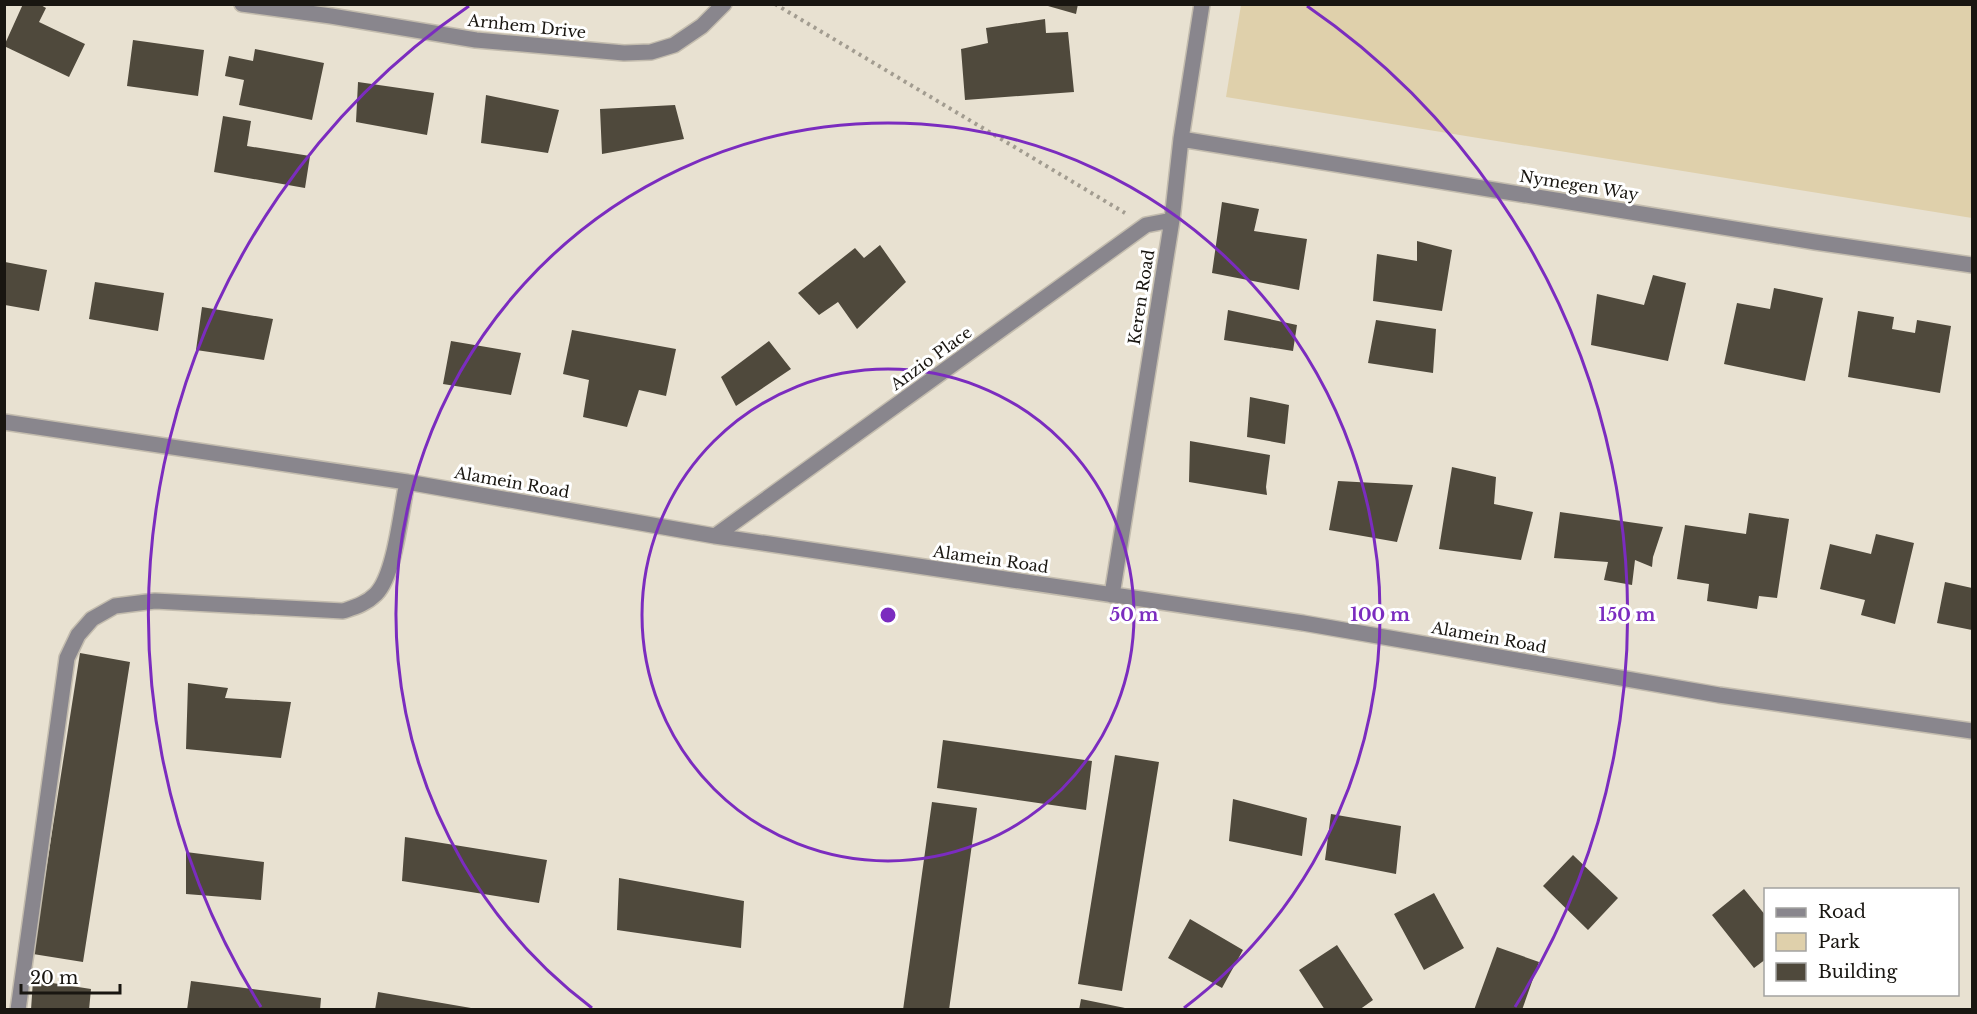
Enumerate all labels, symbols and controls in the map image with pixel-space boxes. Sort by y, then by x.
street label: Arnhem Drive [466,10,587,42]
street label: Nymegen Way [1518,166,1641,204]
street label: Keren Road [1124,248,1158,346]
street label: Anzio Place [886,322,976,395]
street label: Alamein Road [452,462,571,502]
street label: Alamein Road [931,541,1050,577]
text: 50 m [1110,604,1159,626]
text: 100 m [1350,604,1410,626]
text: 150 m [1599,604,1656,626]
centre of rings [878,605,898,625]
street label: Alamein Road [1429,617,1548,657]
legend [1764,888,1959,996]
text: Road [1818,901,1866,923]
text: Park [1818,931,1860,953]
scale bar [21,957,120,995]
text: Building [1818,961,1897,983]
text: 20 m [30,967,78,989]

